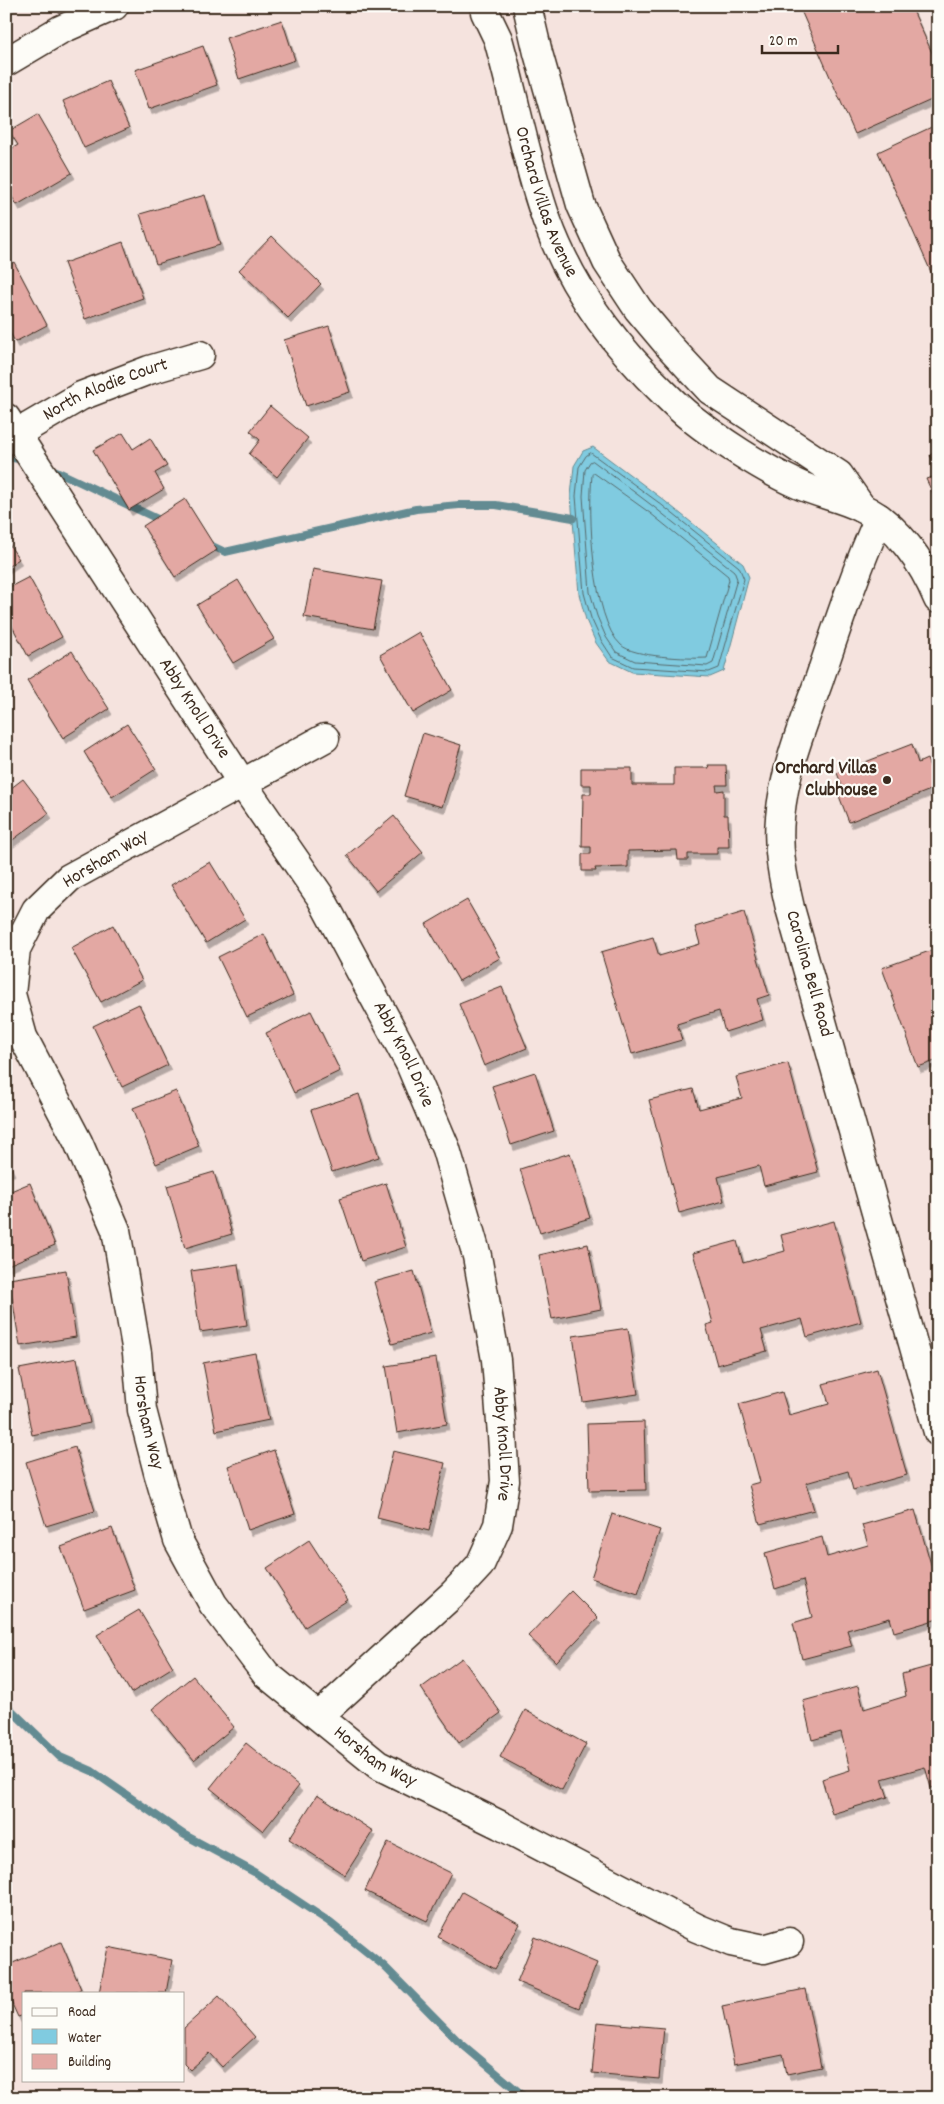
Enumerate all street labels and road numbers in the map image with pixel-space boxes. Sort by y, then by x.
street label: Orchard Villas Avenue [507,124,584,283]
street label: North Alodie Court [38,352,171,429]
street label: Abby Knoll Drive [151,653,236,764]
street label: Horsham Way [58,824,154,896]
street label: Carolina Bell Road [778,907,839,1040]
street label: Abby Knoll Drive [365,997,440,1112]
street label: Horsham Way [126,1374,170,1473]
street label: Abby Knoll Drive [485,1385,518,1503]
street label: Horsham Way [327,1720,421,1795]

